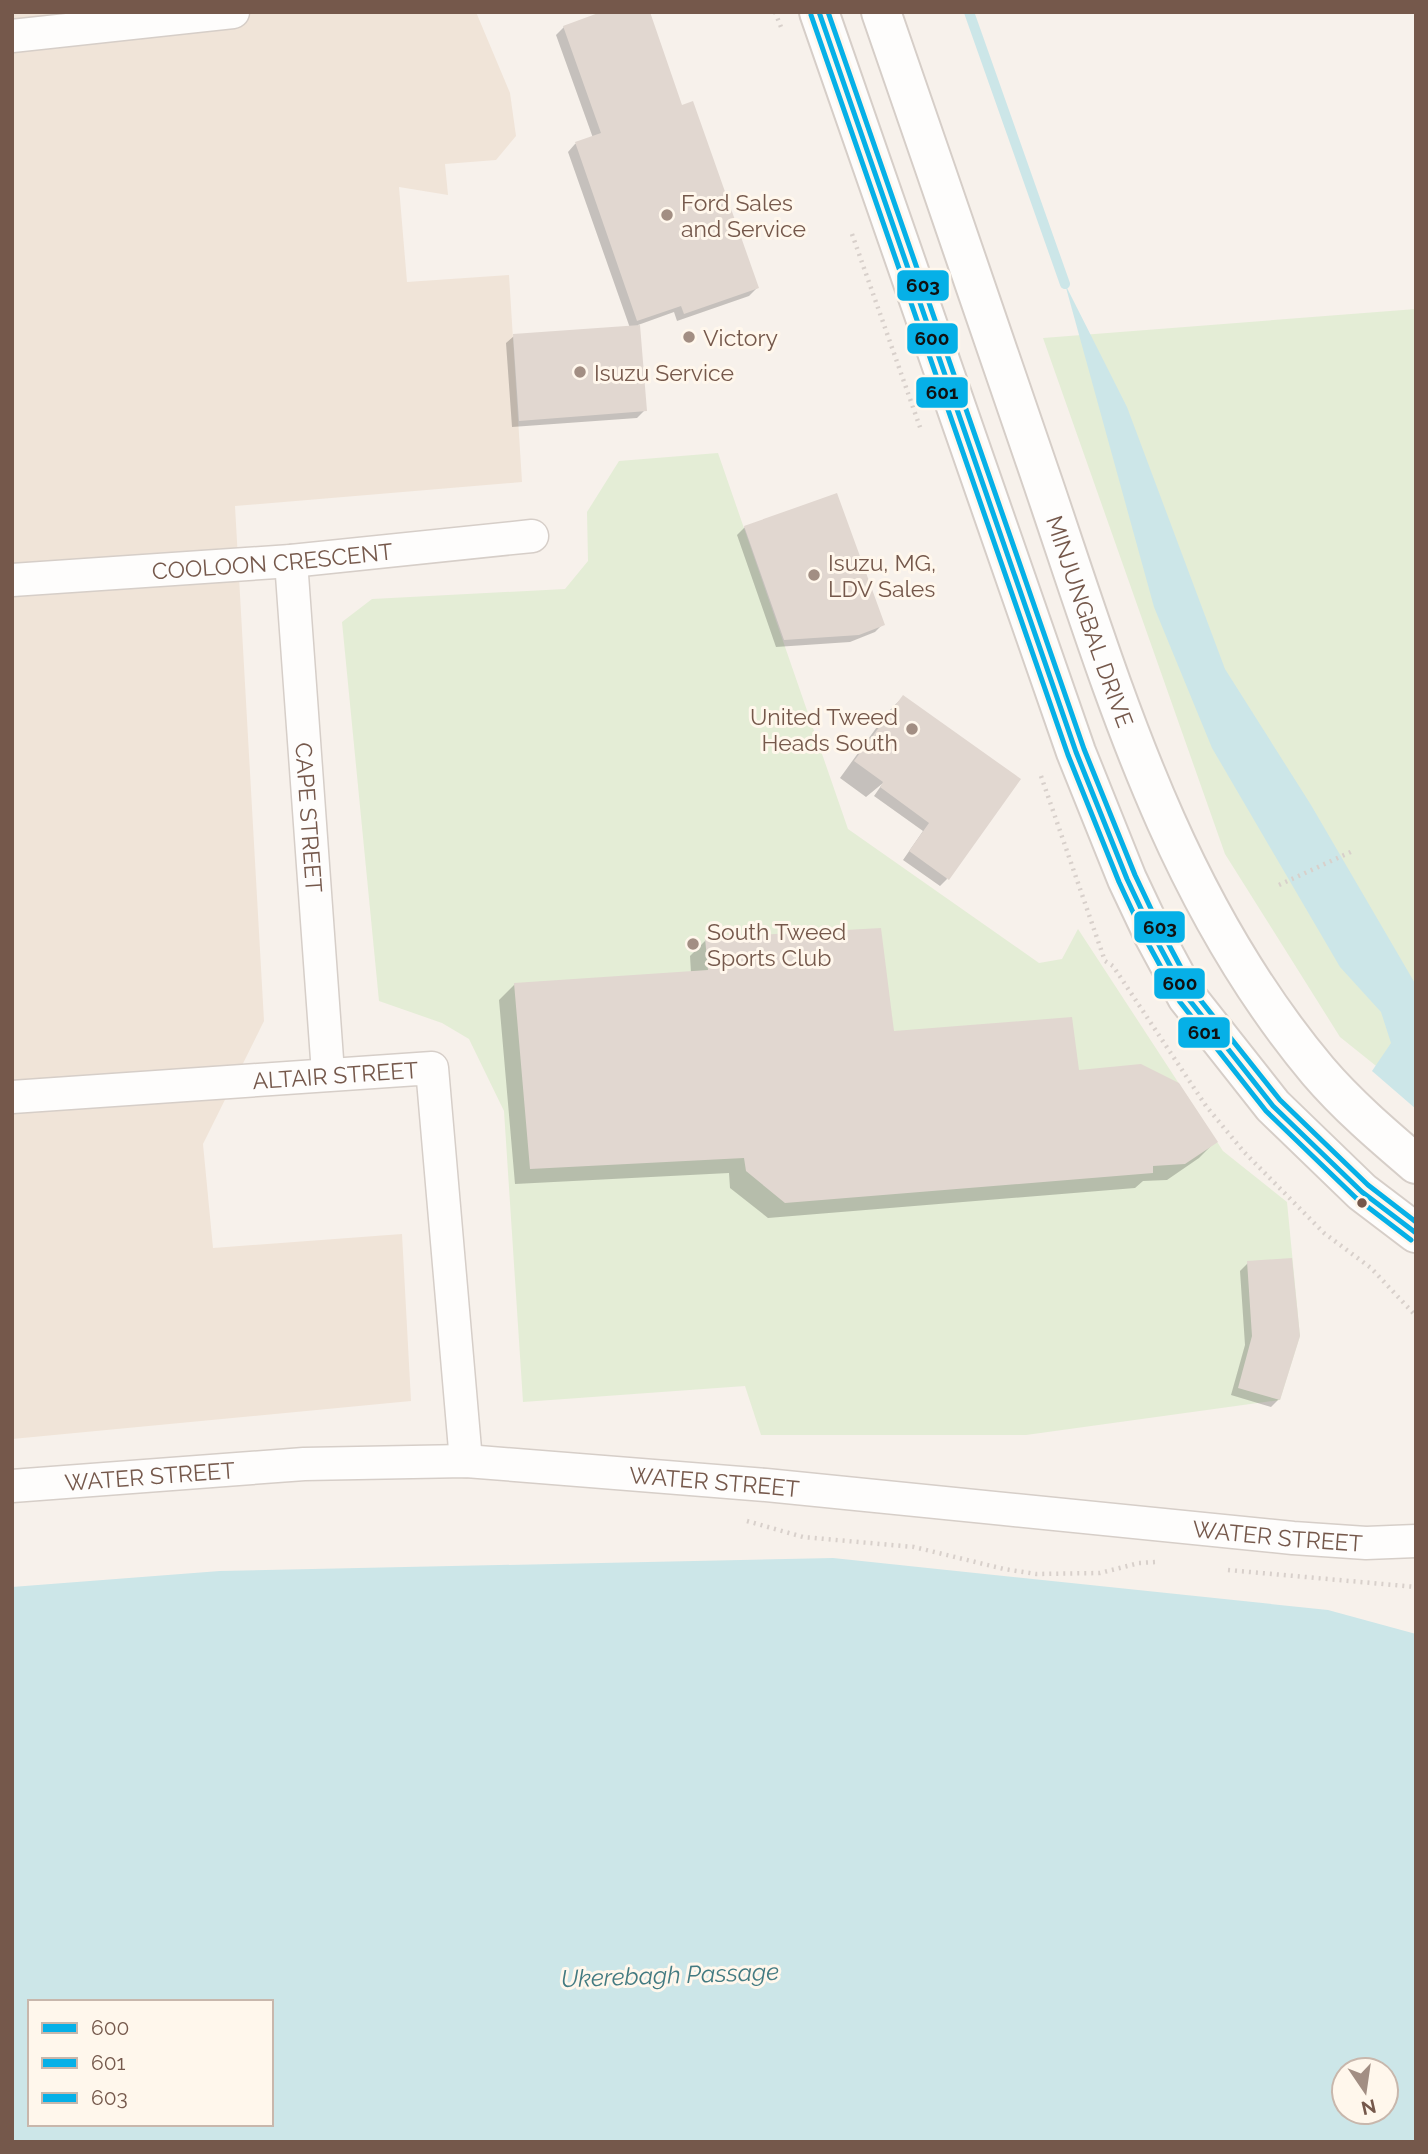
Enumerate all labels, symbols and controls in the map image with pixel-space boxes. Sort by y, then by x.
place label: Ford Sales and Service [681,189,806,242]
marker: Ford Sales and Service [659,207,675,223]
line badge: 603 [896,269,950,302]
text: 603 [906,274,940,296]
line badge: 600 [906,322,959,355]
place label: Victory [703,324,778,351]
text: 600 [915,327,949,349]
marker: Victory [681,329,697,345]
place label: Isuzu Service [594,359,734,386]
marker: Isuzu Service [572,364,588,380]
line badge: 601 [915,376,969,409]
text: 601 [926,381,958,403]
street label: MINJUNGBAL DRIVE [1041,512,1140,731]
street label: COOLOON CRESCENT [151,537,394,584]
place label: Isuzu, MG, LDV Sales [828,549,936,602]
marker: Isuzu, MG, LDV Sales [806,567,822,583]
place label: United Tweed Heads South [750,703,898,756]
marker: United Tweed Heads South [904,721,920,737]
street label: CAPE STREET [291,741,328,893]
line badge: 603 [1133,910,1186,944]
text: 603 [1143,916,1177,938]
place label: South Tweed Sports Club [707,918,846,971]
marker: South Tweed Sports Club [685,936,701,952]
line badge: 600 [1153,967,1206,1000]
text: 600 [1163,972,1197,994]
line badge: 601 [1177,1016,1231,1049]
text: 601 [1188,1021,1220,1043]
street label: ALTAIR STREET [251,1055,419,1094]
unlabelled marker [1355,1196,1369,1210]
street label: WATER STREET [63,1456,236,1496]
street label: WATER STREET [628,1461,801,1502]
street label: WATER STREET [1191,1514,1364,1556]
water label: Ukerebagh Passage [560,1957,780,1993]
legend [28,2000,273,2126]
text: 600 [91,2015,129,2040]
text: 601 [91,2050,126,2075]
north arrow [1330,2056,1400,2126]
text: 603 [91,2085,128,2110]
text: N [1359,2095,1378,2120]

